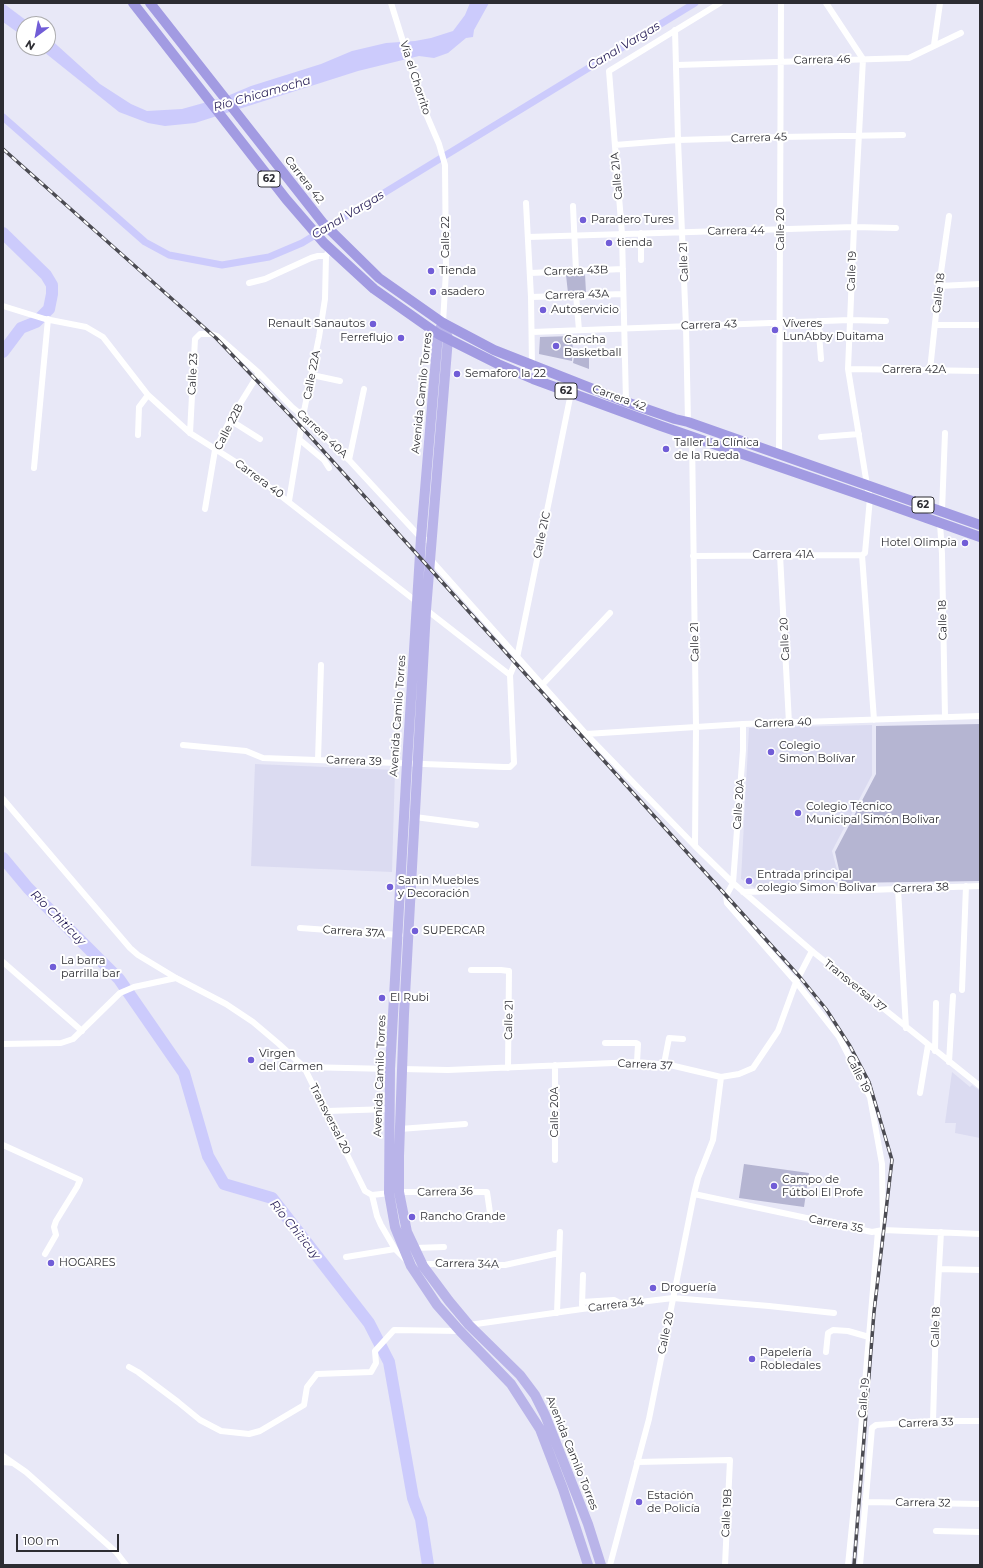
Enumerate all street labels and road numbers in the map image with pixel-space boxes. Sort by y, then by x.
street label: Vía el Chorrito [397,39,433,117]
street label: Carrera 46 [794,53,850,67]
street label: Carrera 45 [731,130,787,146]
street label: Calle 21A [608,152,626,200]
street label: Carrera 42 [281,154,327,206]
road number: 62 [258,171,280,187]
street label: Calle 20 [774,207,788,251]
street label: Calle 22 [439,216,453,258]
street label: Carrera 44 [707,224,765,238]
street label: Calle 21 [677,242,691,282]
street label: Calle 19 [845,251,859,291]
street label: Carrera 43B [544,263,608,279]
street label: Calle 18 [930,272,948,314]
street label: Carrera 43A [545,287,609,303]
street label: Carrera 43 [681,317,737,333]
street label: Avenida Camilo Torres [409,332,435,454]
street label: Calle 22A [301,349,323,401]
street label: Calle 23 [185,353,201,395]
street label: Carrera 42A [882,363,946,377]
street label: Carrera 42 [590,382,648,414]
road number: 62 [555,383,577,399]
street label: Calle 22B [212,402,246,452]
street label: Carrera 40A [294,407,350,461]
street label: Carrera 40 [232,457,286,501]
road number: 62 [912,497,934,513]
street label: Calle 21C [531,510,553,560]
street label: Carrera 41A [752,548,814,562]
street label: Calle 18 [936,600,950,640]
street label: Calle 20 [777,617,793,661]
street label: Calle 21 [688,622,702,662]
street label: Avenida Camilo Torres [387,655,409,777]
street label: Carrera 40 [754,715,812,731]
street label: Carrera 39 [326,753,382,769]
street label: Calle 20A [731,778,747,830]
street label: Carrera 38 [893,880,949,896]
street label: Carrera 37A [322,923,386,941]
street label: Transversal 37 [821,957,889,1015]
street label: Calle 21 [502,1000,516,1040]
street label: Avenida Camilo Torres [371,1015,389,1137]
street label: Calle 19 [843,1053,873,1095]
street label: Carrera 37 [617,1057,673,1073]
street label: Transversal 20 [307,1082,353,1156]
street label: Calle 20A [548,1087,562,1137]
street label: Carrera 36 [417,1185,473,1199]
street label: Carrera 35 [808,1212,864,1236]
street label: Carrera 34A [435,1257,499,1271]
street label: Carrera 34 [587,1295,645,1315]
street label: Calle 18 [929,1306,943,1348]
street label: Calle 20 [655,1311,677,1355]
street label: Calle 19 [856,1377,872,1419]
street label: Avenida Camilo Torres [543,1394,601,1512]
street label: Carrera 33 [898,1415,954,1431]
street label: Calle 19B [719,1488,735,1538]
street label: Carrera 32 [895,1496,951,1510]

